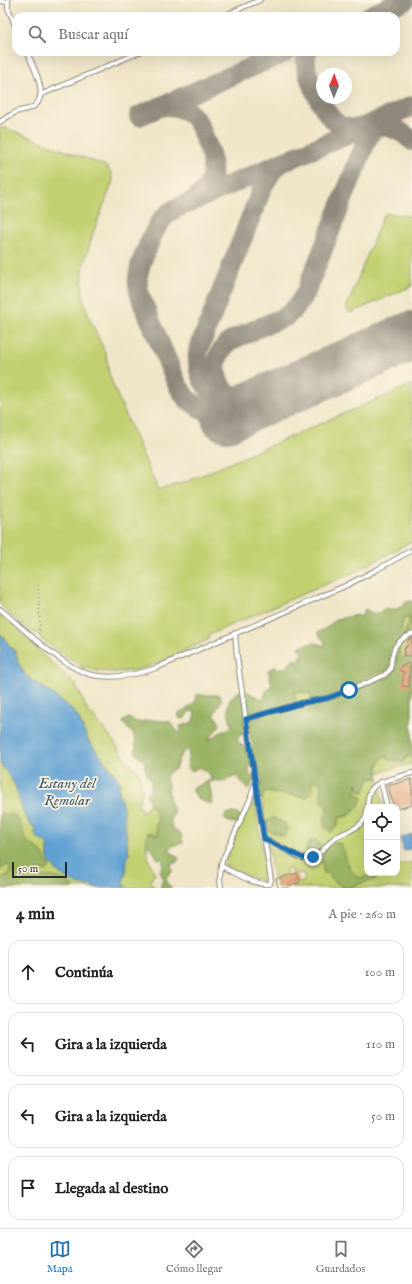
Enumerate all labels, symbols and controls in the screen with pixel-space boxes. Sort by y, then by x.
search box [12,12,400,56]
icon: search [26,23,48,45]
text: Buscar aquí [58,25,128,44]
north arrow [316,68,352,104]
route start [340,681,358,699]
water label: Estany del Remolar [37,774,97,810]
map controls [364,804,400,876]
button: locate [364,804,400,840]
button: layers [364,840,400,876]
route end [304,848,322,866]
scale bar [12,860,67,879]
text: 50 m [18,862,38,876]
text: 4 min [16,904,55,925]
text: A pie · 260 m [329,906,396,923]
icon: ahead [17,961,39,983]
text: Continúa [55,963,113,982]
text: 100 m [365,964,395,981]
icon: left [17,1033,39,1055]
text: Gira a la izquierda [55,1035,167,1054]
text: 110 m [366,1036,395,1053]
icon: left [17,1105,39,1127]
text: Gira a la izquierda [55,1107,167,1126]
text: 50 m [371,1108,395,1125]
icon: arrive [17,1177,39,1199]
text: Llegada al destino [55,1179,168,1198]
tab: Mapa [47,1238,73,1276]
tab: Cómo llegar [166,1238,222,1276]
tab: Guardados [316,1238,365,1276]

